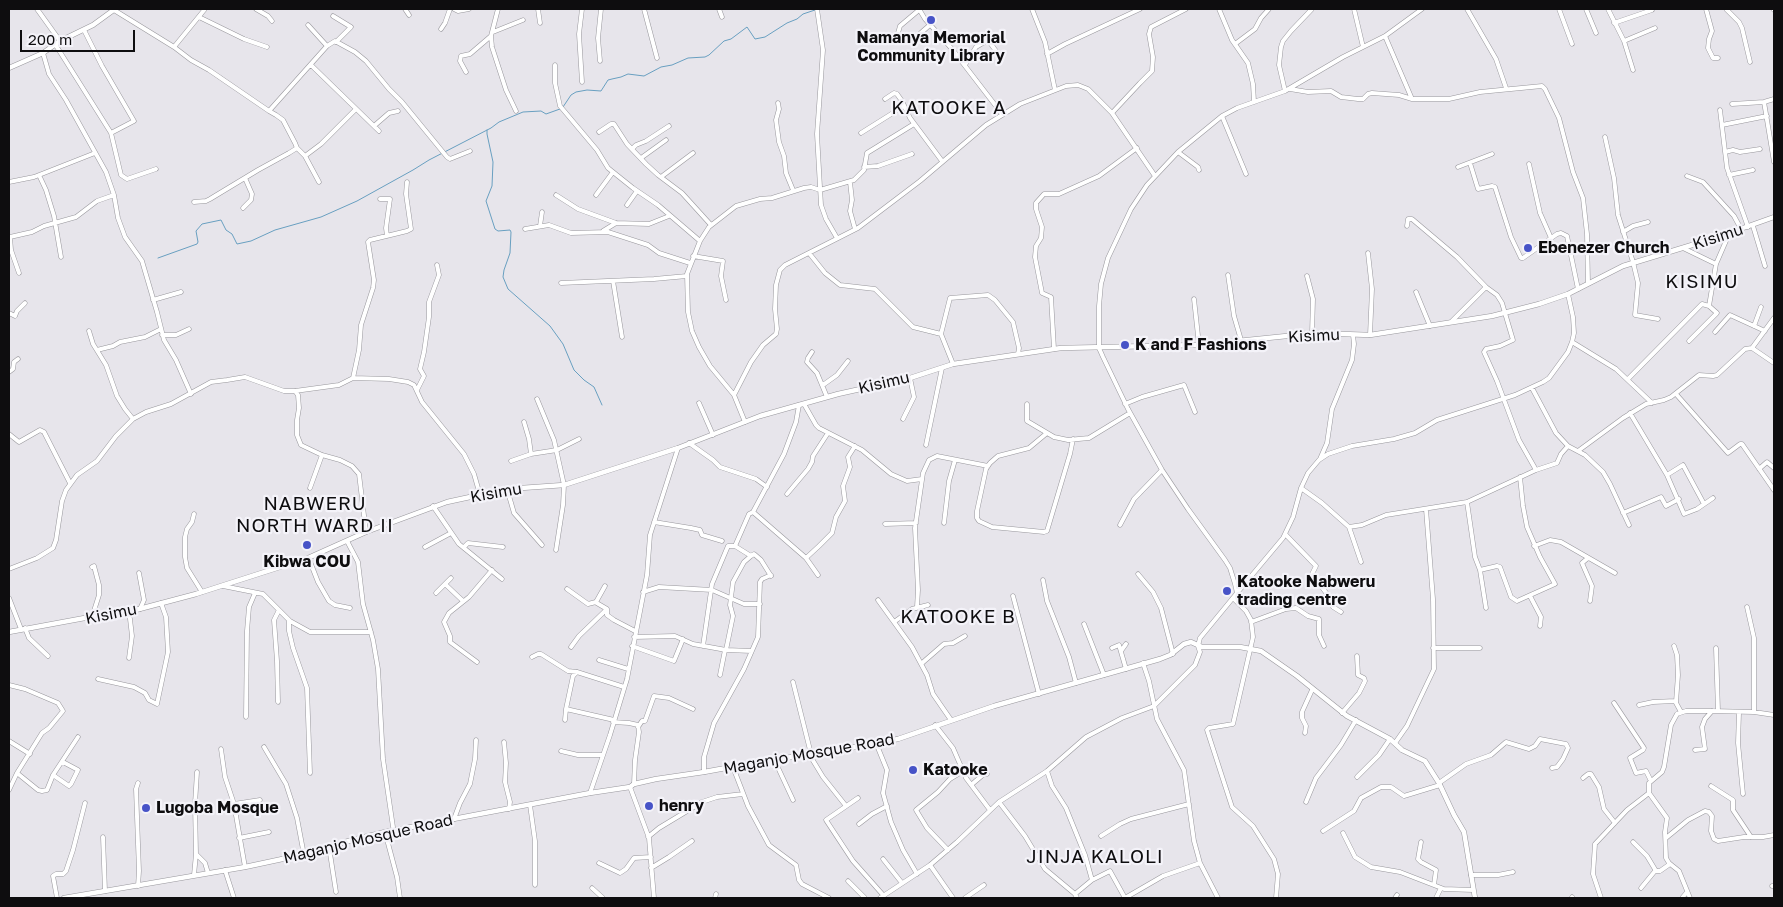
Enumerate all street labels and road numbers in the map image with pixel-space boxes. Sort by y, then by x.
street label: Kisimu [1690,220,1746,254]
street label: Kisimu [1288,325,1340,347]
street label: Kisimu [857,368,911,398]
street label: Kisimu [469,479,523,507]
street label: Kisimu [84,600,138,628]
street label: Maganjo Mosque Road [722,730,896,778]
street label: Maganjo Mosque Road [281,810,455,868]

